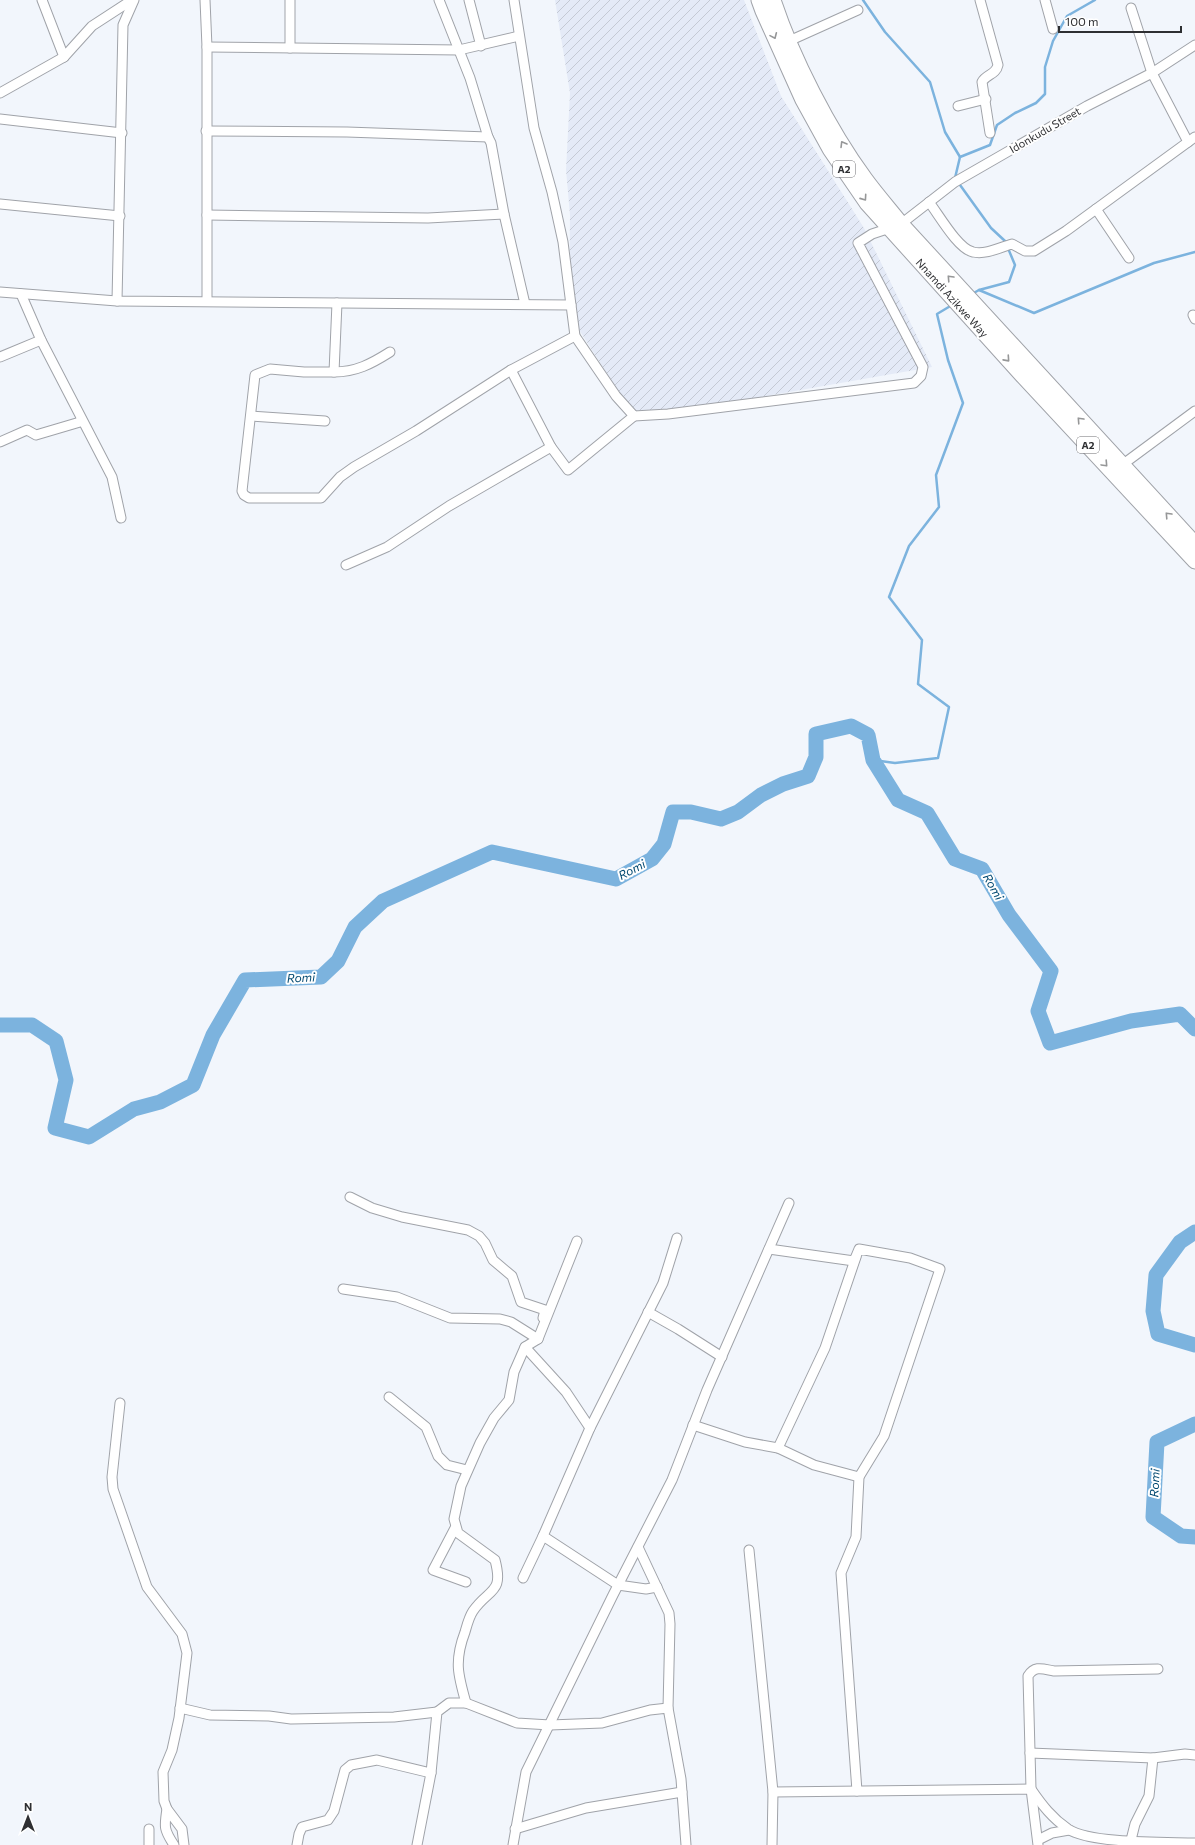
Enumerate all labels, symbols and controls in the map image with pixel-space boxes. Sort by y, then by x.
scale bar [1059,8,1181,34]
text: 100 m [1065,14,1099,28]
one-way arrow [769,32,777,39]
street label: Idonkudu Street [1007,104,1083,155]
one-way arrow [840,141,847,148]
road number: A2 [833,161,855,177]
one-way arrow [859,194,866,201]
street label: Nnamdi Azikwe Way [914,256,991,340]
one-way arrow [948,275,955,283]
one-way arrow [1003,354,1010,362]
one-way arrow [1077,417,1085,425]
road number: A2 [1077,437,1099,453]
one-way arrow [1101,459,1108,467]
one-way arrow [1166,513,1173,520]
water label: Romi [616,856,648,882]
water label: Romi [981,871,1007,903]
water label: Romi [286,969,316,985]
water label: Romi [1146,1468,1162,1497]
north arrow [8,1797,48,1837]
text: N [24,1800,32,1813]

